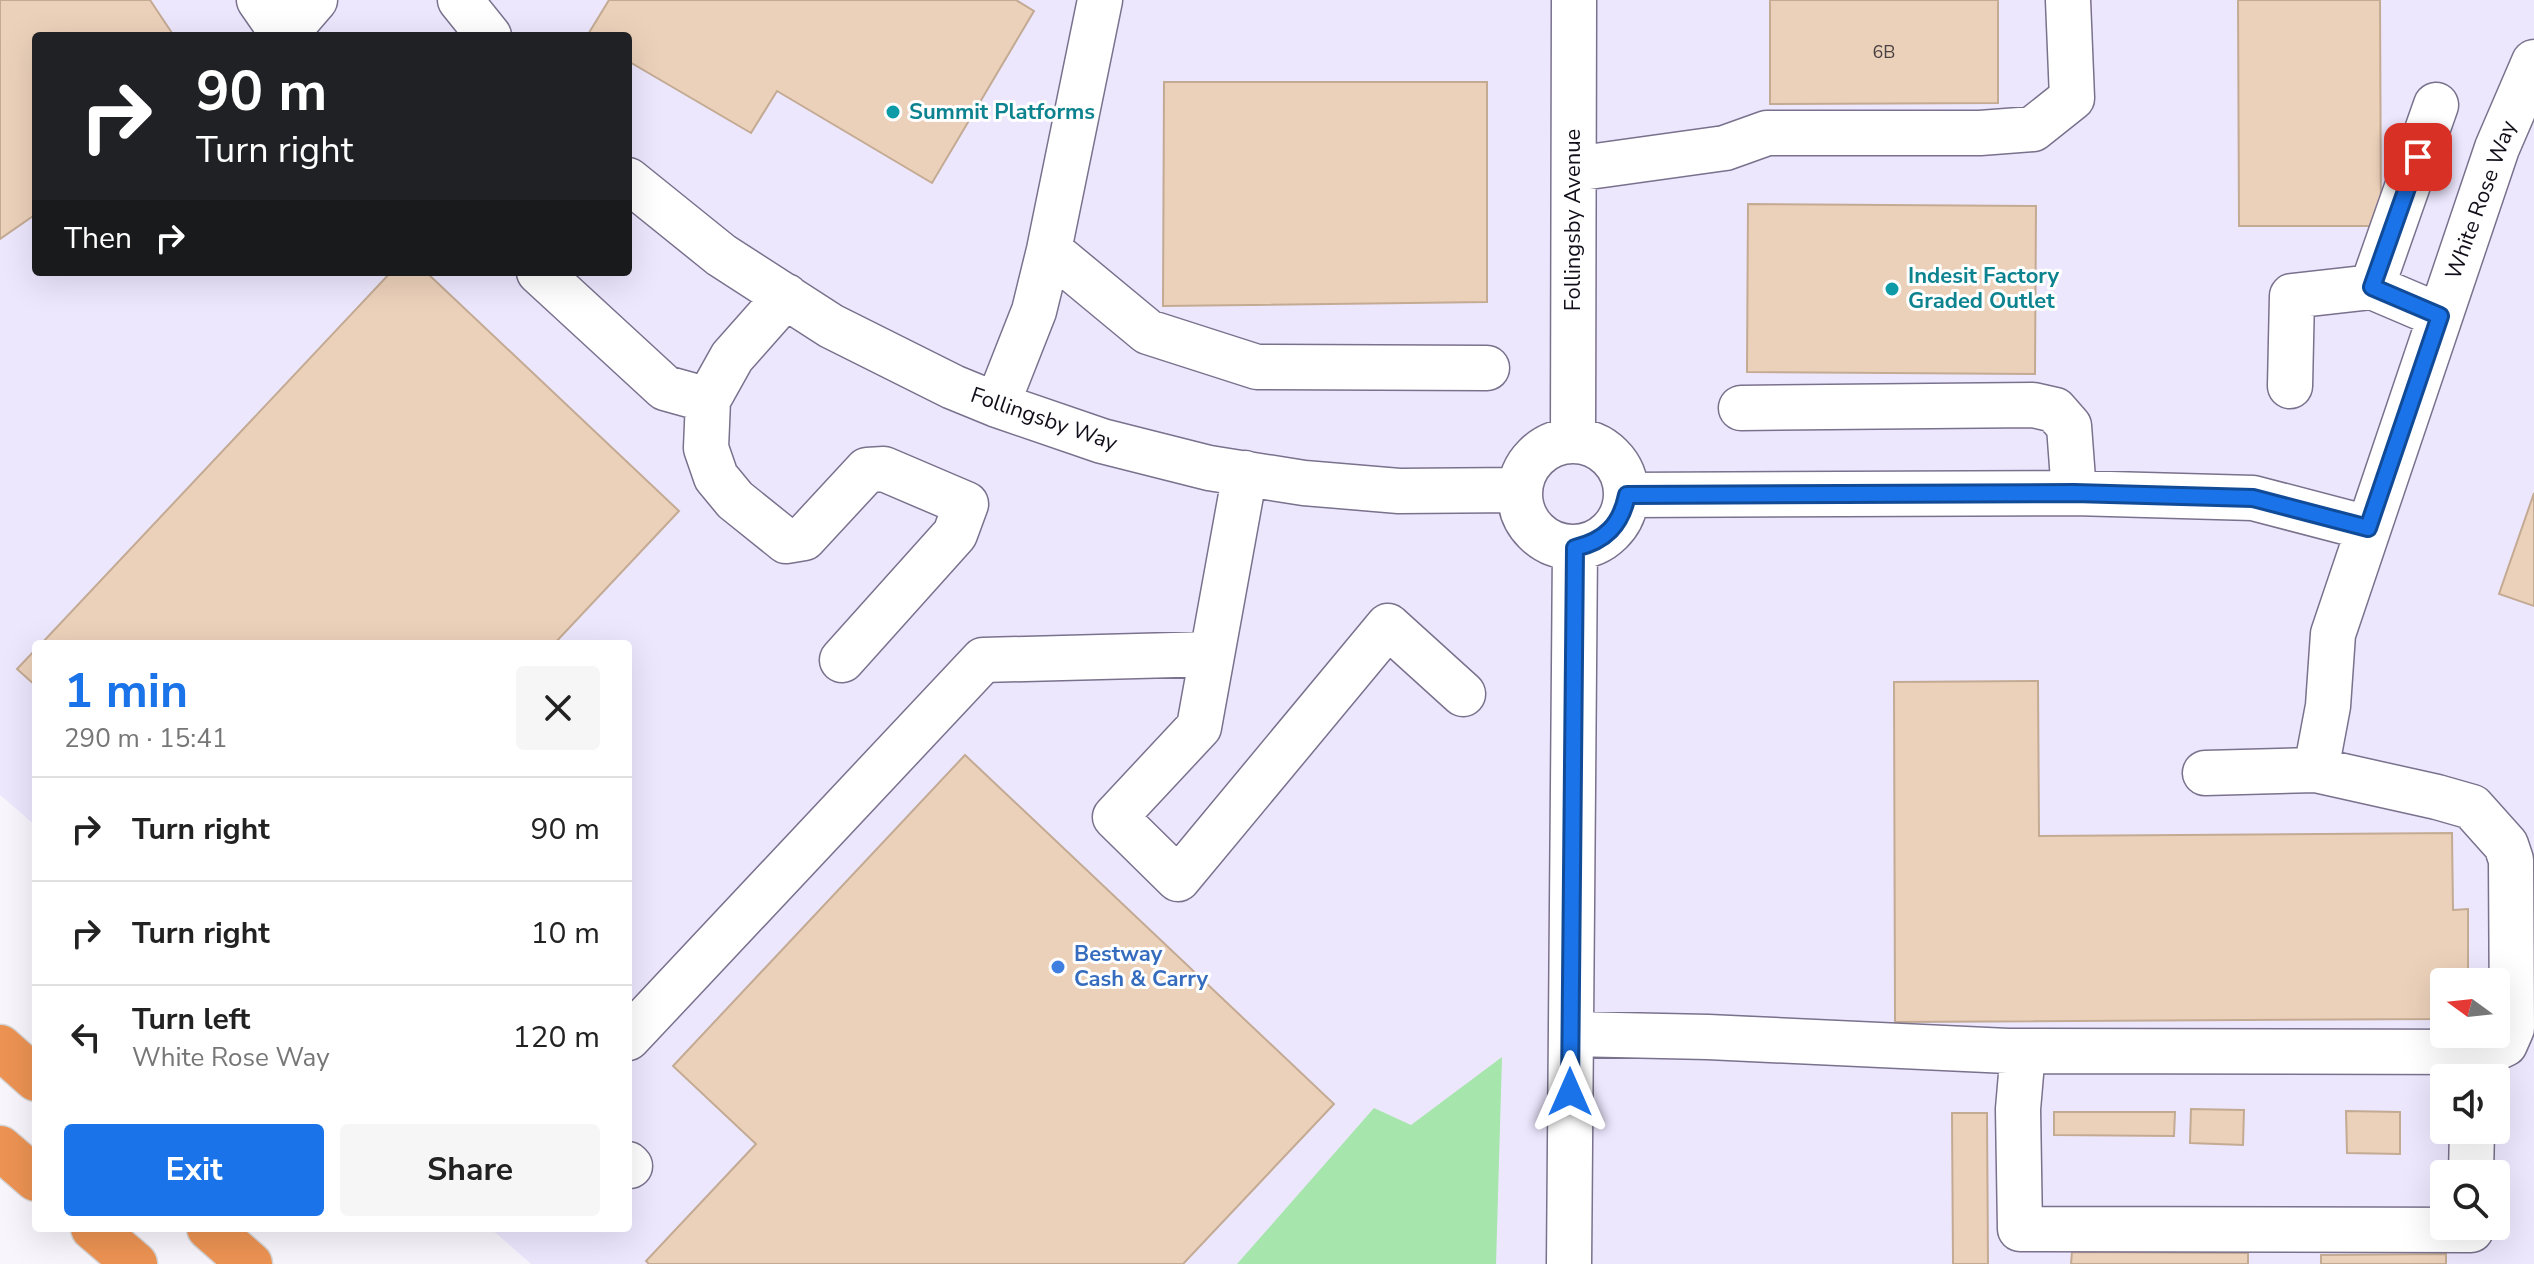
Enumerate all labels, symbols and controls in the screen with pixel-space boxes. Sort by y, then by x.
house number: 6B [1873,40,1895,64]
text: 90 m [196,53,327,130]
icon: right [64,64,168,168]
place label: Summit Platforms [909,97,1095,127]
marker: Summit Platforms [884,103,902,121]
street label: White Rose Way [2438,116,2524,284]
pin [2384,123,2452,191]
text: Turn right [196,126,353,175]
street label: Follingsby Avenue [1558,129,1588,311]
icon: arrive [2396,135,2440,179]
icon: right [148,216,192,260]
text: Then [64,218,132,259]
place label: Indesit Factory Graded Outlet [1908,261,2060,316]
marker: Indesit Factory Graded Outlet [1883,280,1901,298]
street label: Follingsby Way [967,380,1122,458]
text: 1 min [64,658,188,724]
button: close [516,666,600,750]
text: 290 m · 15:41 [64,721,227,756]
icon: right [64,807,108,851]
text: Turn right [132,809,270,850]
text: 90 m [531,809,600,850]
icon: right [64,911,108,955]
text: Turn right [132,913,270,954]
text: 10 m [531,913,600,954]
place label: Bestway Cash & Carry [1074,939,1209,994]
marker: Bestway Cash & Carry [1049,958,1067,976]
north arrow [2430,968,2510,1048]
map controls [2430,968,2510,1240]
text: Turn left [132,999,250,1040]
icon: left [64,1015,108,1059]
text: 120 m [513,1017,600,1058]
text: White Rose Way [132,1040,330,1075]
position arrow [1528,1050,1612,1134]
button: sound [2430,1064,2510,1144]
button: Exit [64,1124,324,1216]
button: Share [340,1124,600,1216]
button: search [2430,1160,2510,1240]

